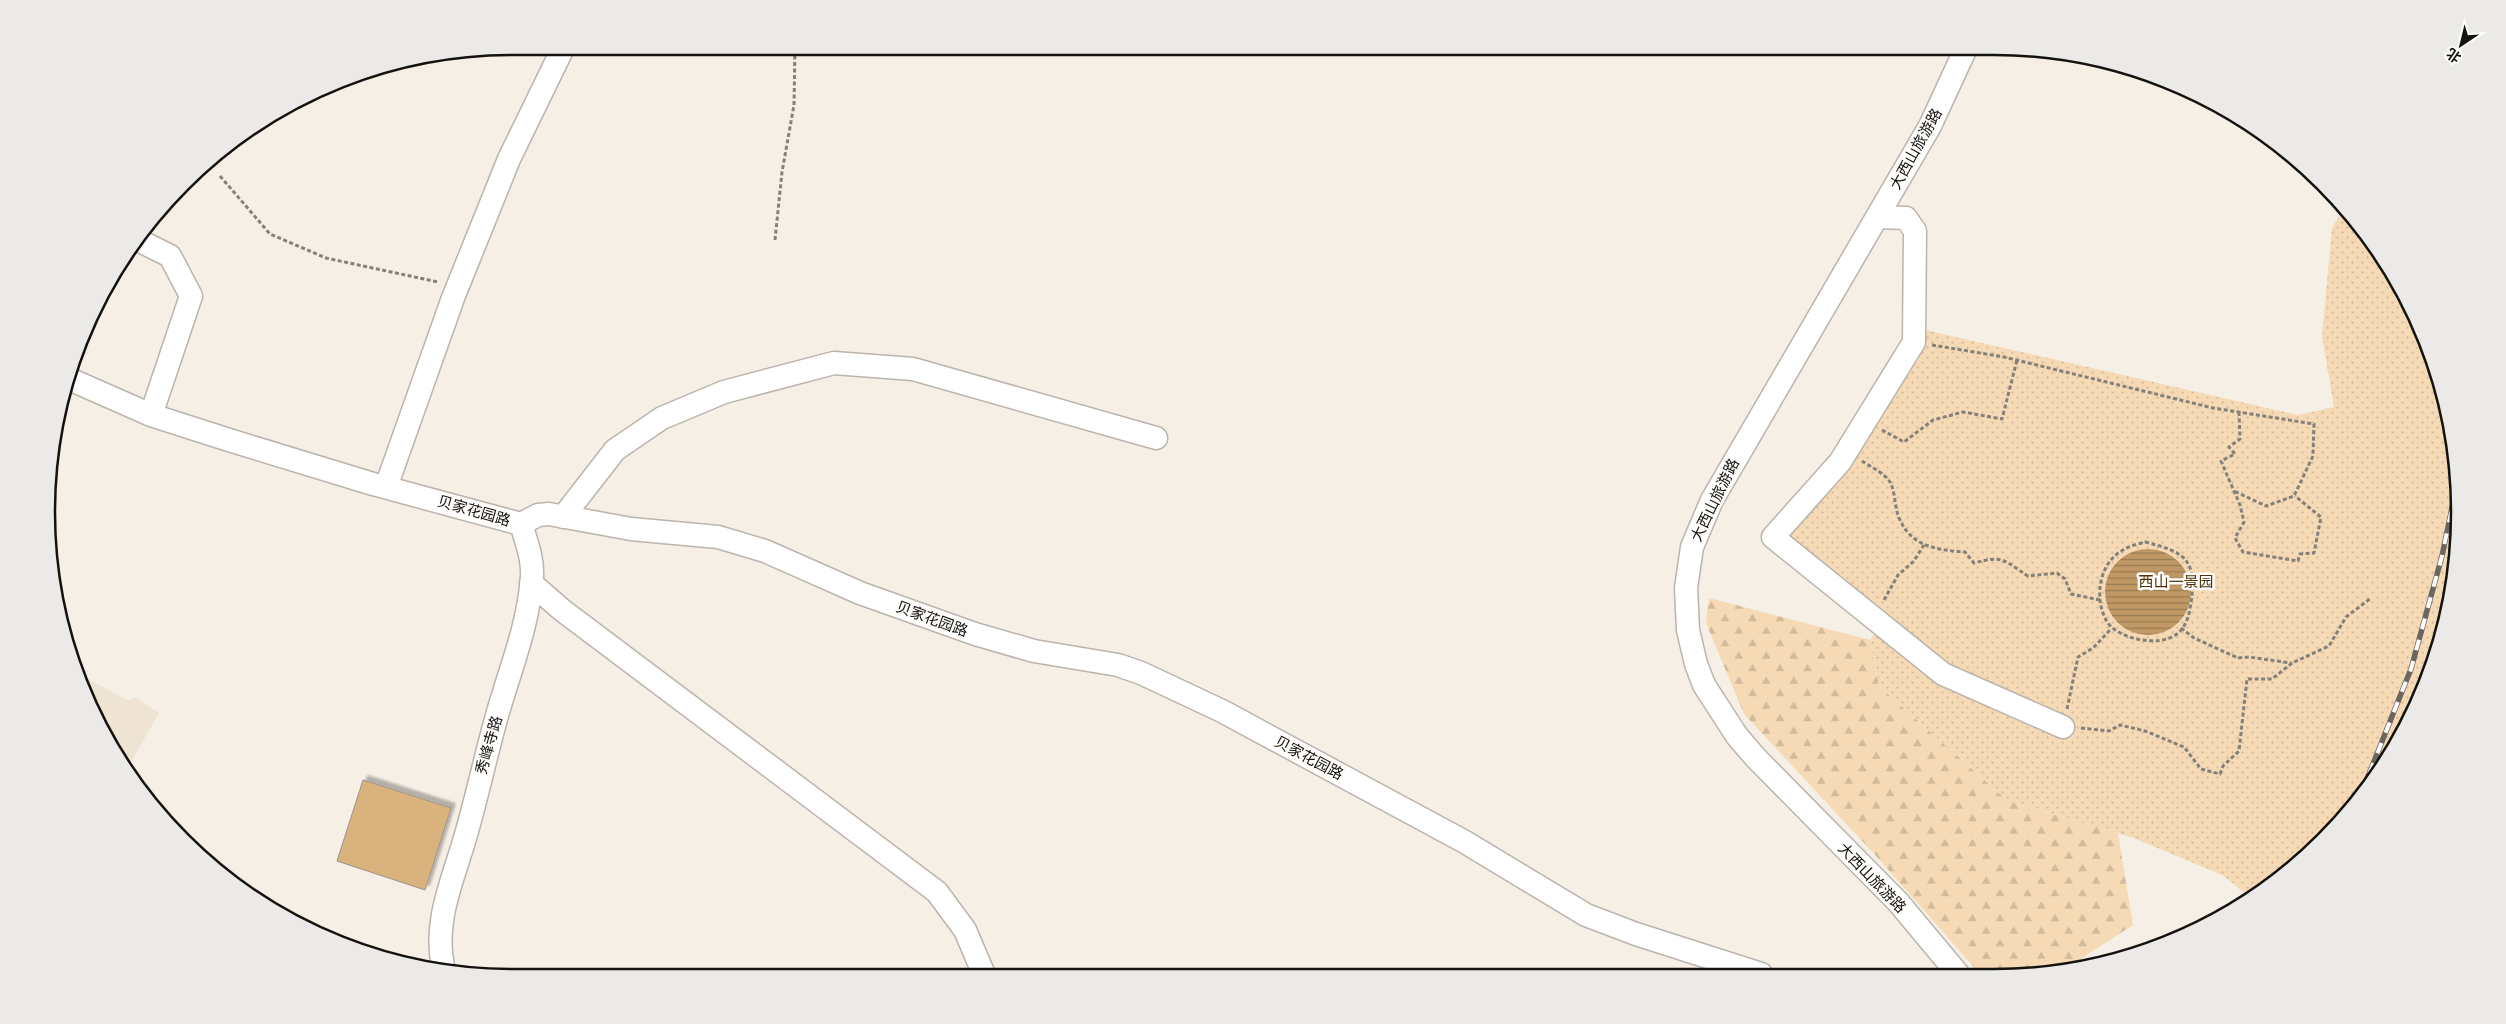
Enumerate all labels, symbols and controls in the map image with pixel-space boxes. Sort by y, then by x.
north arrow [2436,20,2486,70]
text: 北 [2443,45,2464,67]
street label: 大西山旅游路 [1885,105,1945,192]
street label: 大西山旅游路 [1686,455,1742,544]
street label: 贝家花园路 [436,491,513,529]
park label: 西山一景园 [2138,572,2214,590]
street label: 贝家花园路 [894,597,971,639]
street label: 秀峰寺路 [471,713,505,776]
street label: 贝家花园路 [1272,732,1347,783]
street label: 大西山旅游路 [1835,839,1910,916]

